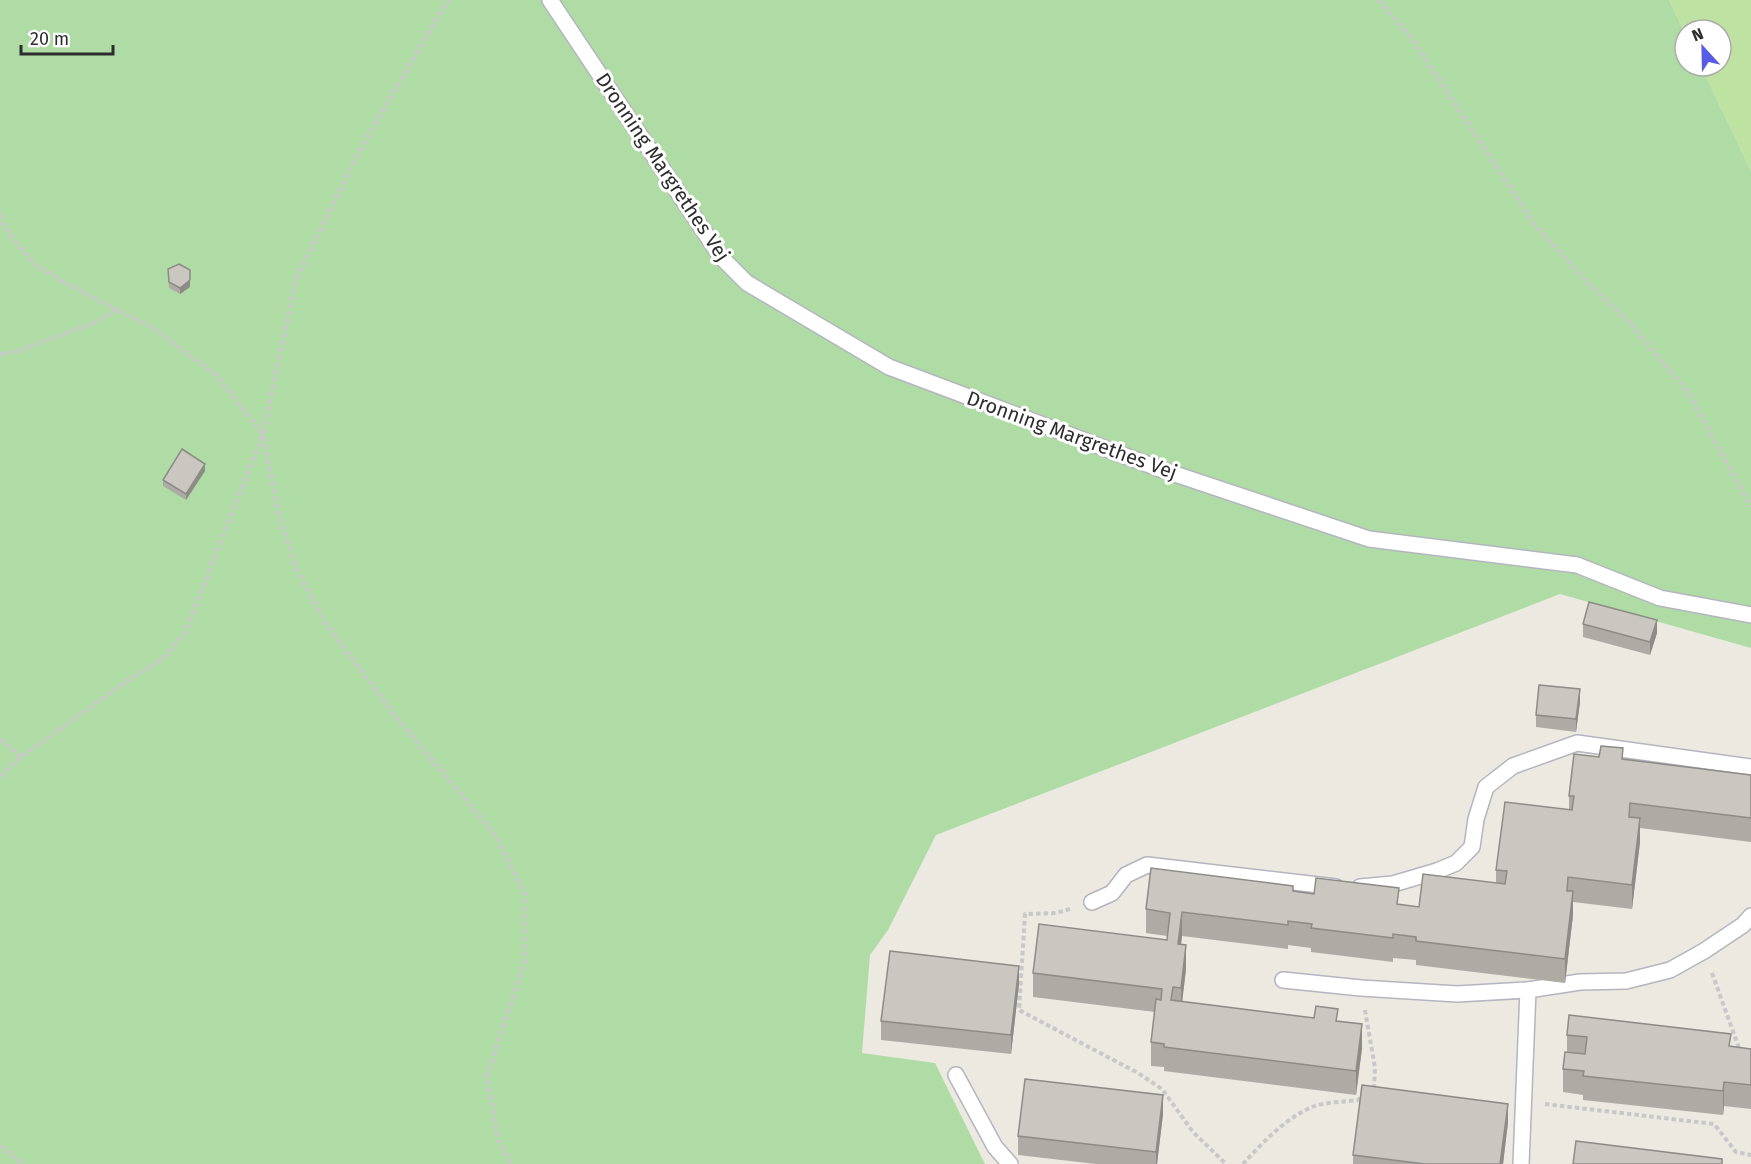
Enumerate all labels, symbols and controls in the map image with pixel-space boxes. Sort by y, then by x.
scale bar [21,18,112,56]
north arrow [1673,18,1733,78]
text: N [1689,24,1706,45]
text: 20 m [30,28,69,50]
street label: Dronning Margrethes Vej [591,68,735,266]
street label: Dronning Margrethes Vej [964,386,1180,484]

